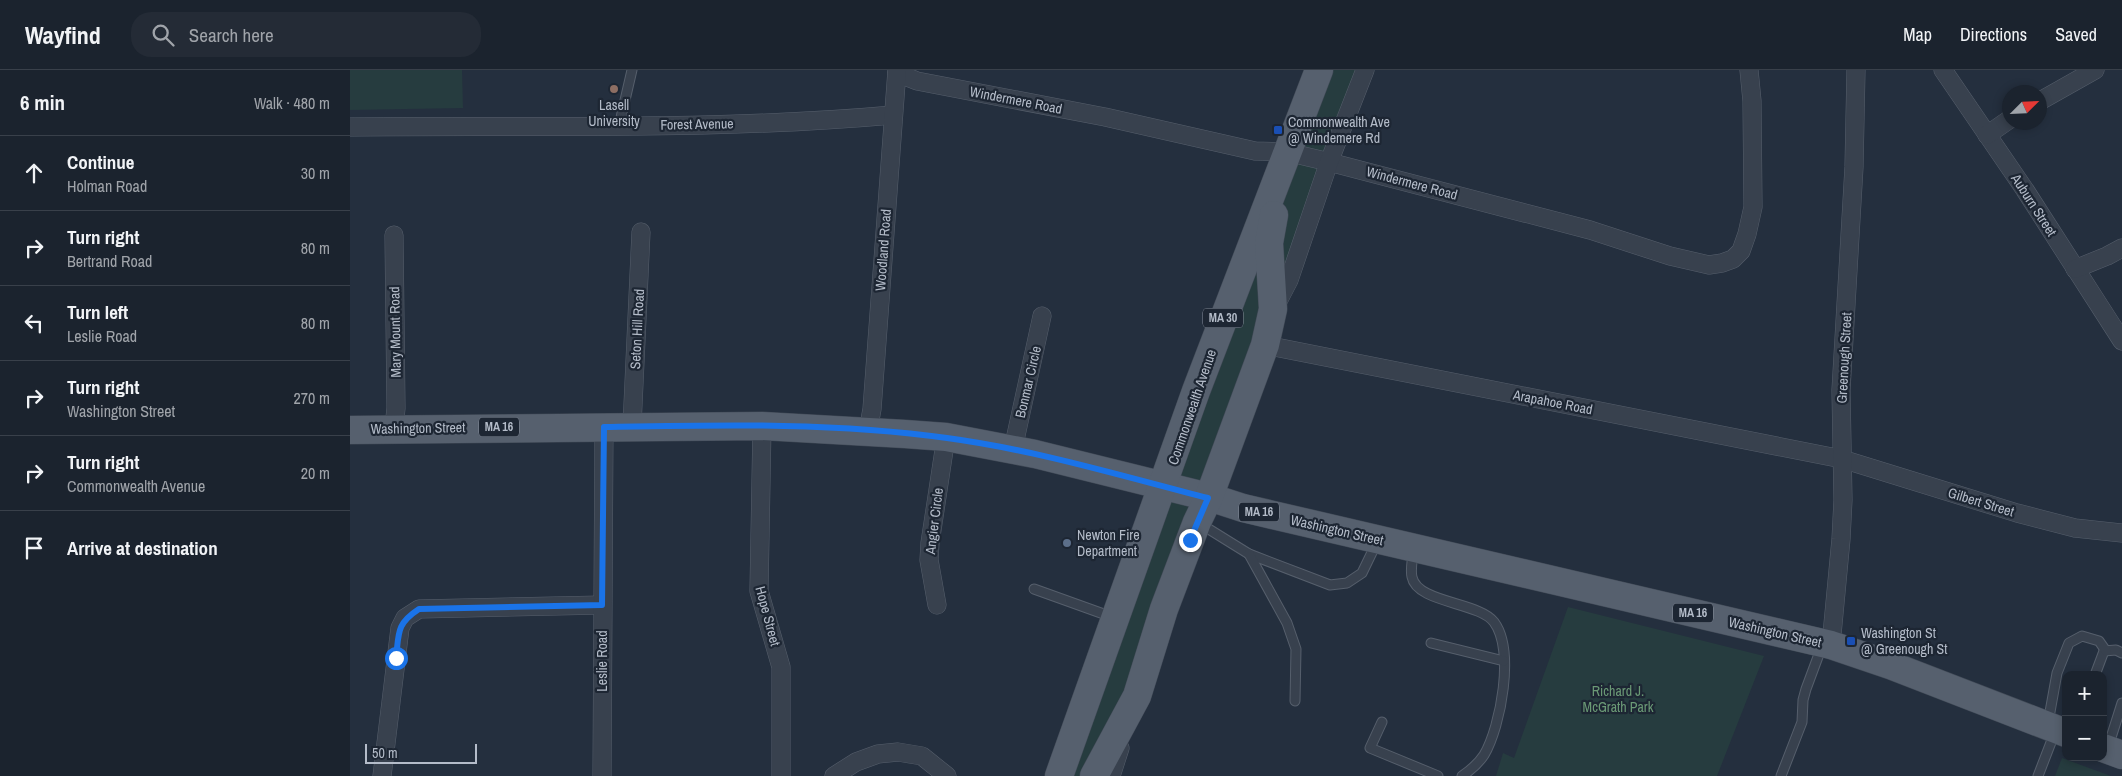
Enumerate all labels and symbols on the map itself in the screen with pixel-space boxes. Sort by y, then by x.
street label: Windermere Road [968,82,1064,118]
marker: Lasell University [608,83,620,95]
north arrow [2002,85,2047,130]
place label: Lasell University [588,96,640,130]
place label: Commonwealth Ave @ Windemere Rd [1288,113,1390,147]
street label: Forest Avenue [660,114,734,134]
marker: Commonwealth Ave @ Windemere Rd [1272,124,1284,136]
street label: Windermere Road [1364,162,1460,204]
street label: Auburn Street [2007,170,2061,240]
street label: Woodland Road [871,208,895,292]
street label: Mary Mount Road [385,286,405,378]
street label: Seton Hill Road [626,288,648,370]
road number: MA 30 [1203,308,1243,328]
street label: Greenough Street [1833,312,1855,404]
street label: Bonmar Circle [1011,344,1045,420]
street label: Commonwealth Avenue [1164,347,1220,467]
street label: Arapahoe Road [1511,385,1594,419]
street label: Washington Street [371,418,465,438]
road number: MA 16 [479,418,519,437]
street label: Gilbert Street [1946,483,2016,521]
street label: Angier Circle [921,487,947,556]
road number: MA 16 [1239,502,1279,522]
street label: Washington Street [1289,511,1385,549]
place label: Newton Fire Department [1077,526,1140,560]
route end [1179,529,1202,552]
marker: Newton Fire Department [1061,537,1073,549]
street label: Hope Street [751,584,785,648]
road number: MA 16 [1673,604,1713,622]
street label: Washington Street [1727,613,1823,651]
place label: Washington St @ Greenough St [1861,624,1947,658]
street label: Leslie Road [593,630,611,692]
marker: Washington St @ Greenough St [1845,635,1857,647]
route start [385,647,408,670]
park label: Richard J. McGrath Park [1583,682,1654,716]
scale bar [365,741,478,764]

